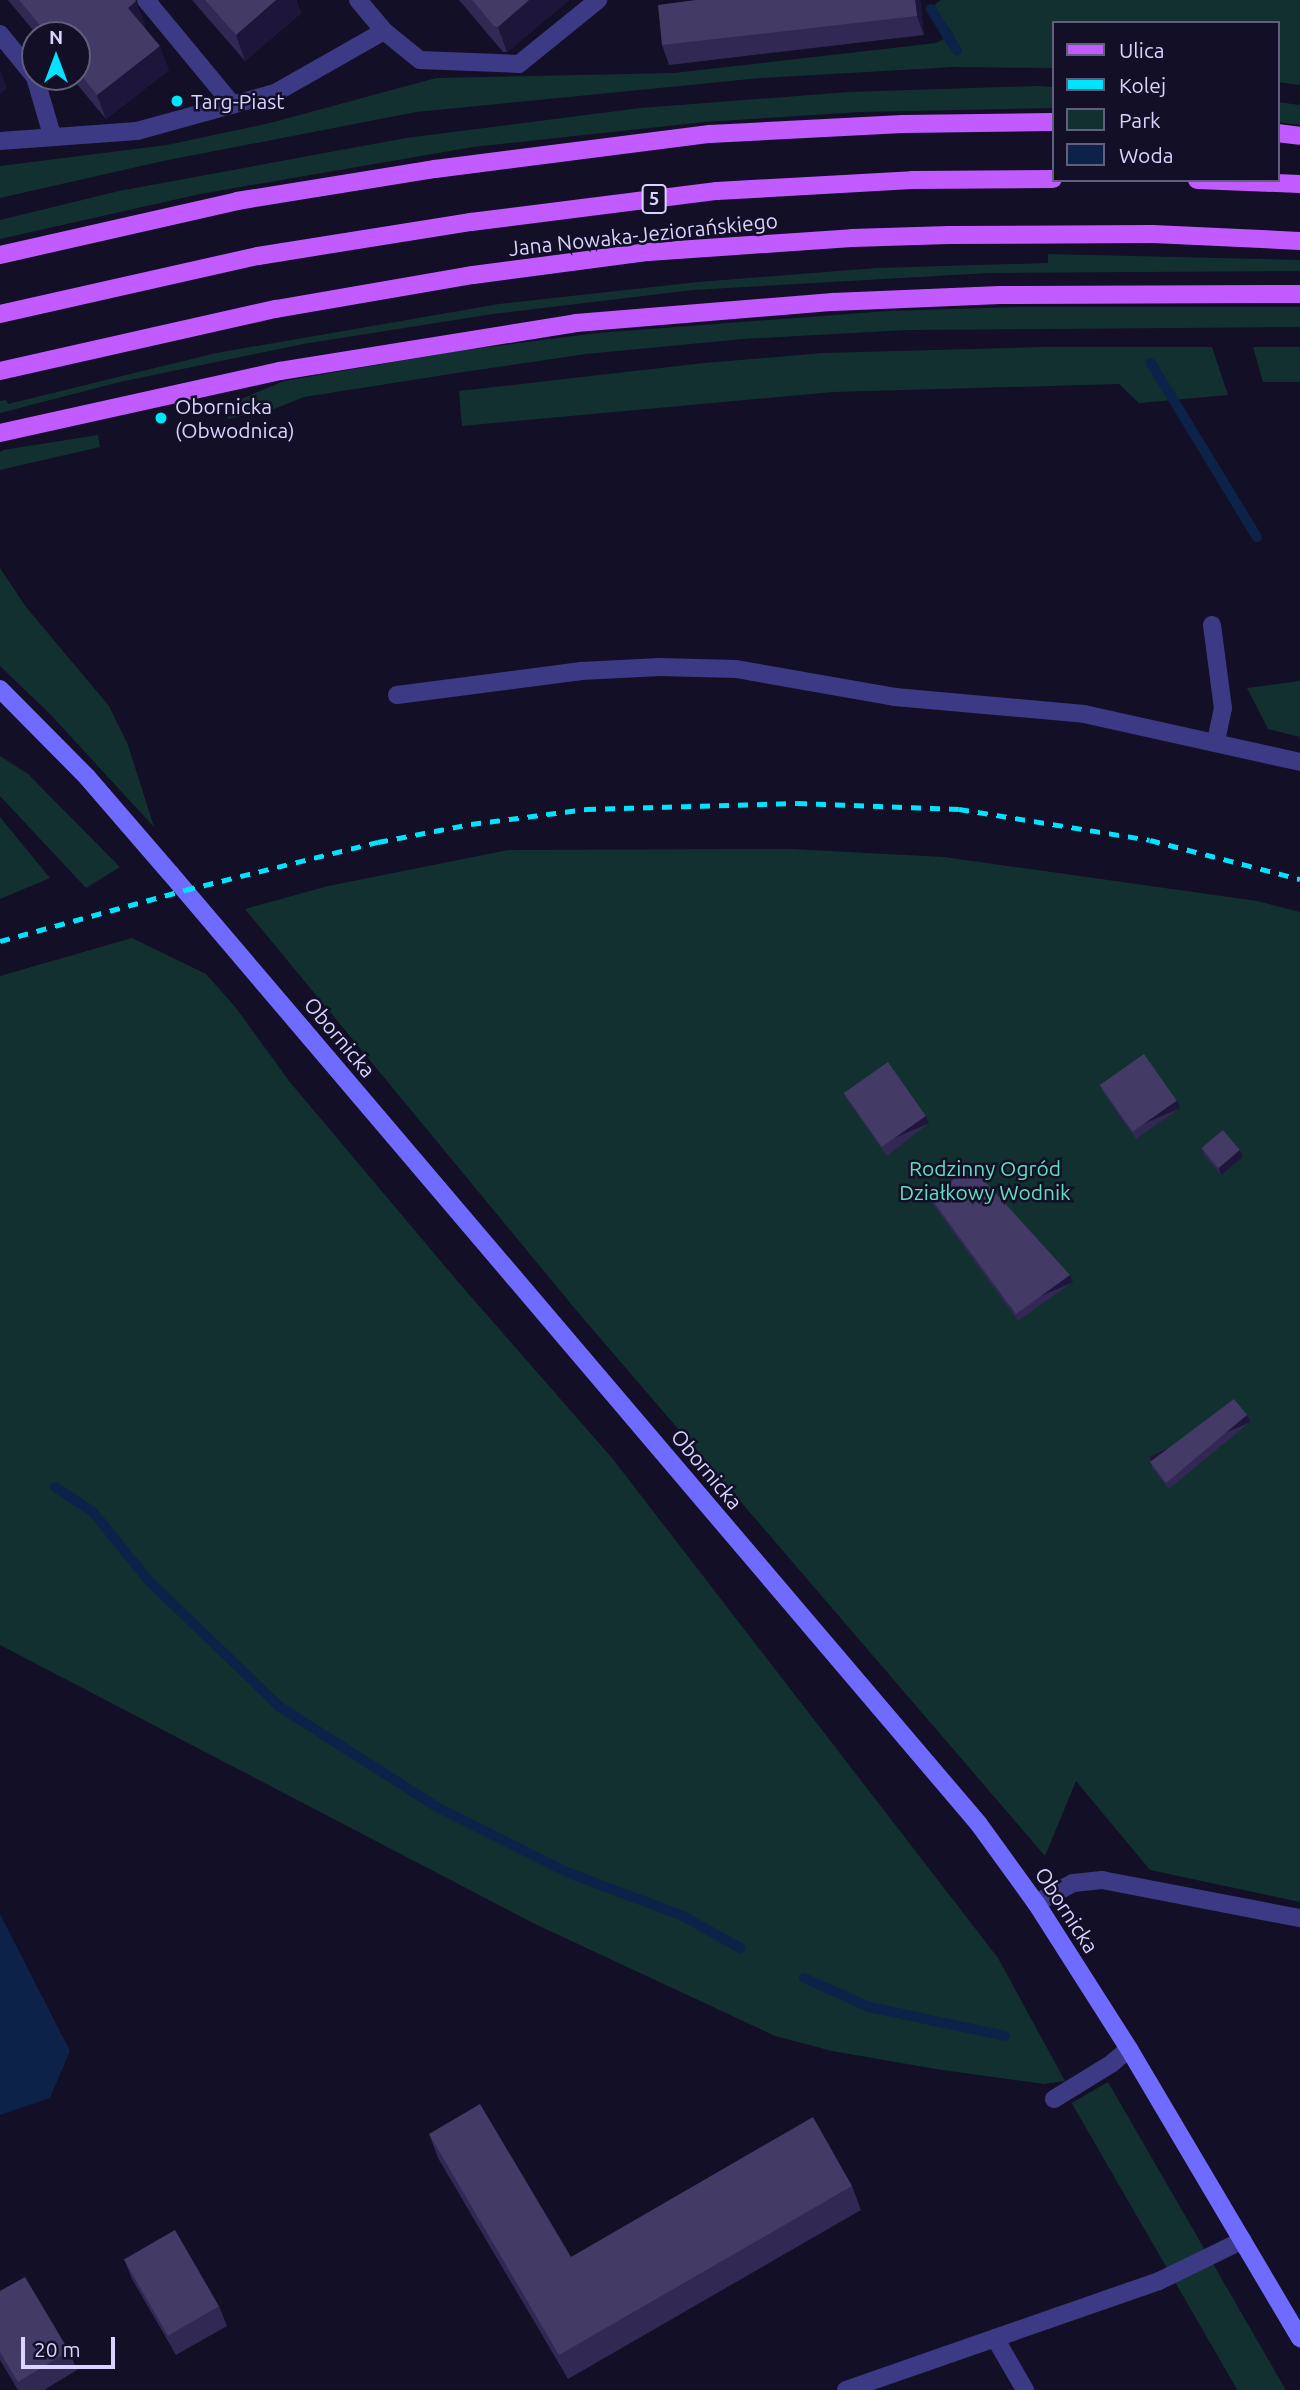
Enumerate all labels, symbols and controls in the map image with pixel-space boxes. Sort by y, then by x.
north arrow [21,21,91,91]
legend [1052,21,1279,182]
text: N [49,26,63,48]
text: Ulica [1119,38,1164,62]
text: Kolej [1119,73,1166,97]
place label: Targ-Piast [191,88,285,114]
marker: Targ-Piast [169,93,185,109]
text: Park [1119,108,1161,132]
text: Woda [1119,143,1173,167]
road number: 5 [640,183,668,214]
street label: Jana Nowaka-Jeziorańskiego [507,207,779,261]
place label: Obornicka (Obwodnica) [175,393,295,443]
marker: Obornicka (Obwodnica) [153,410,169,426]
street label: Obornicka [299,992,381,1082]
park label: Rodzinny Ogród Działkowy Wodnik [899,1155,1071,1205]
street label: Obornicka [666,1424,748,1514]
street label: Obornicka [1030,1862,1104,1958]
scale bar [24,2324,119,2368]
text: 20 m [34,2337,81,2361]

